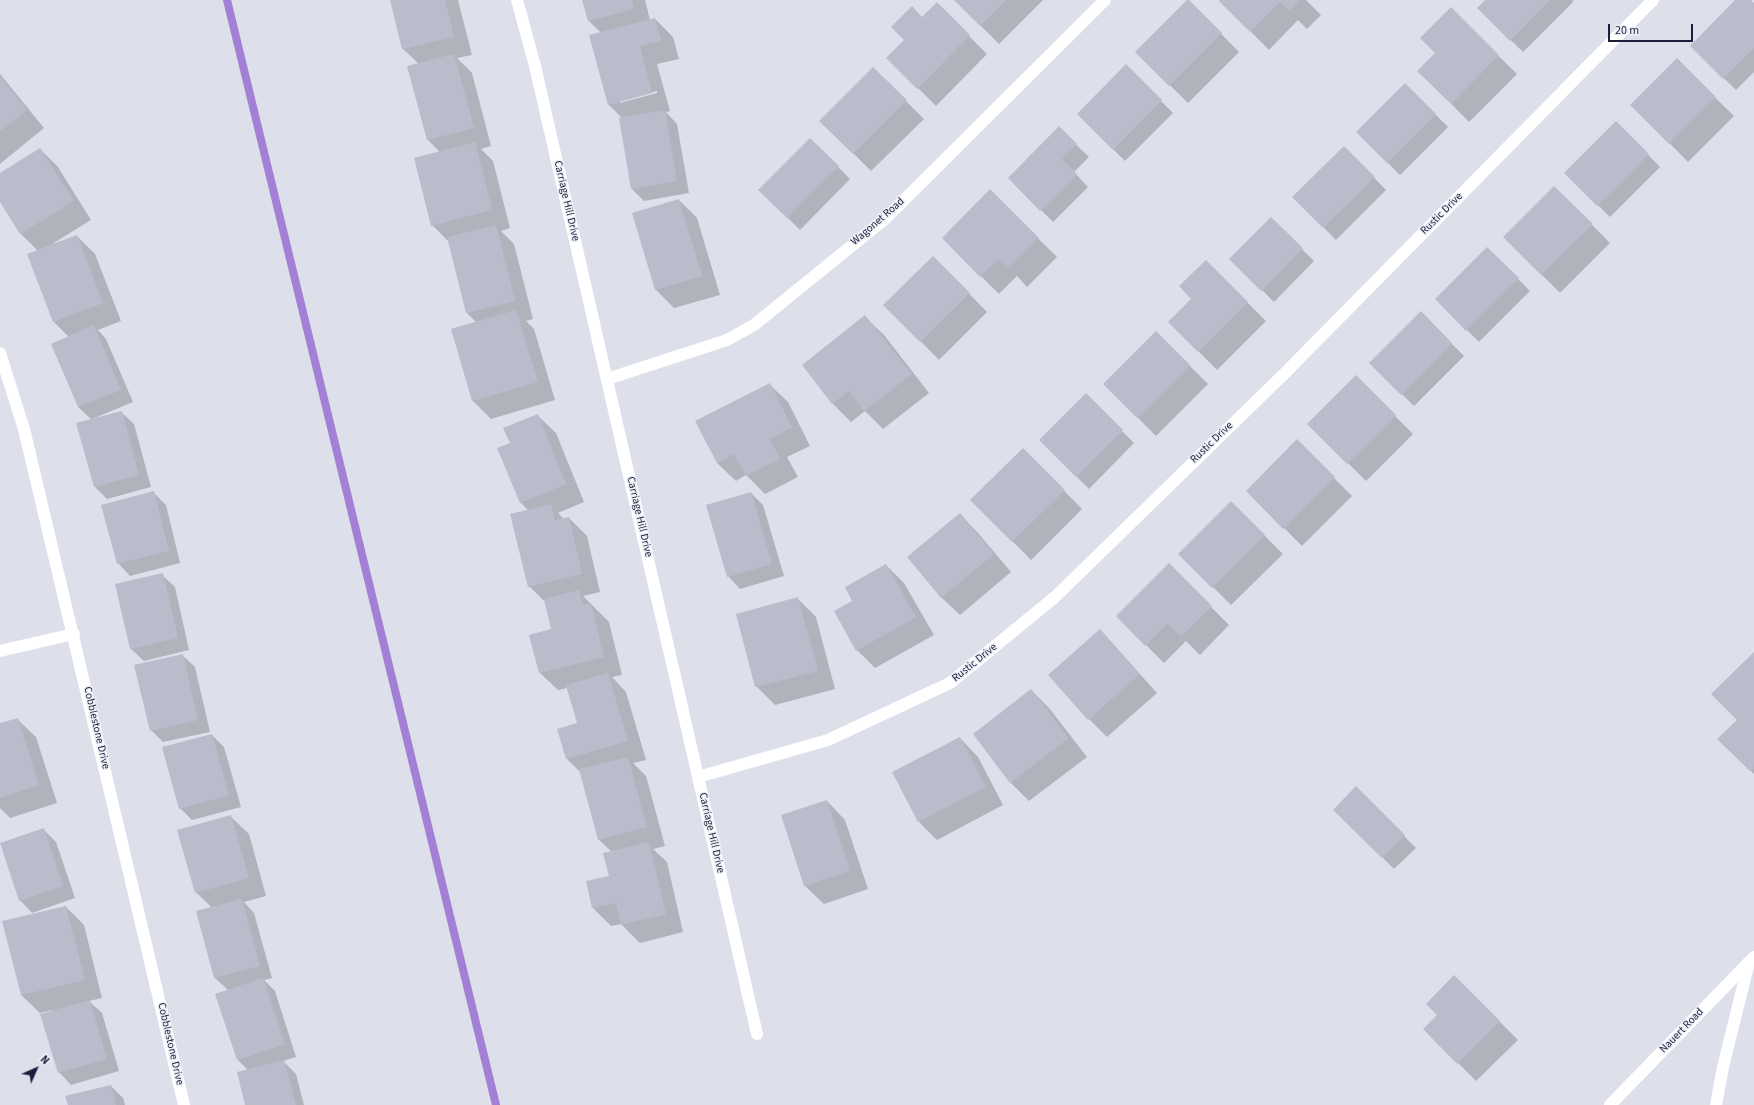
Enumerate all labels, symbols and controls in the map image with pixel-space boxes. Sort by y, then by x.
scale bar [1610,16,1695,42]
text: 20 m [1615,22,1639,39]
street label: Carriage Hill Drive [550,159,582,243]
street label: Rustic Drive [1418,190,1466,238]
street label: Wagonet Road [849,195,907,249]
street label: Rustic Drive [1188,419,1236,467]
street label: Carriage Hill Drive [623,475,655,559]
street label: Rustic Drive [950,641,1000,685]
street label: Cobblestone Drive [80,686,112,770]
street label: Carriage Hill Drive [695,791,727,875]
street label: Cobblestone Drive [154,1002,186,1086]
street label: Nauert Road [1657,1006,1707,1056]
north arrow [16,1049,56,1089]
text: N [37,1052,53,1068]

